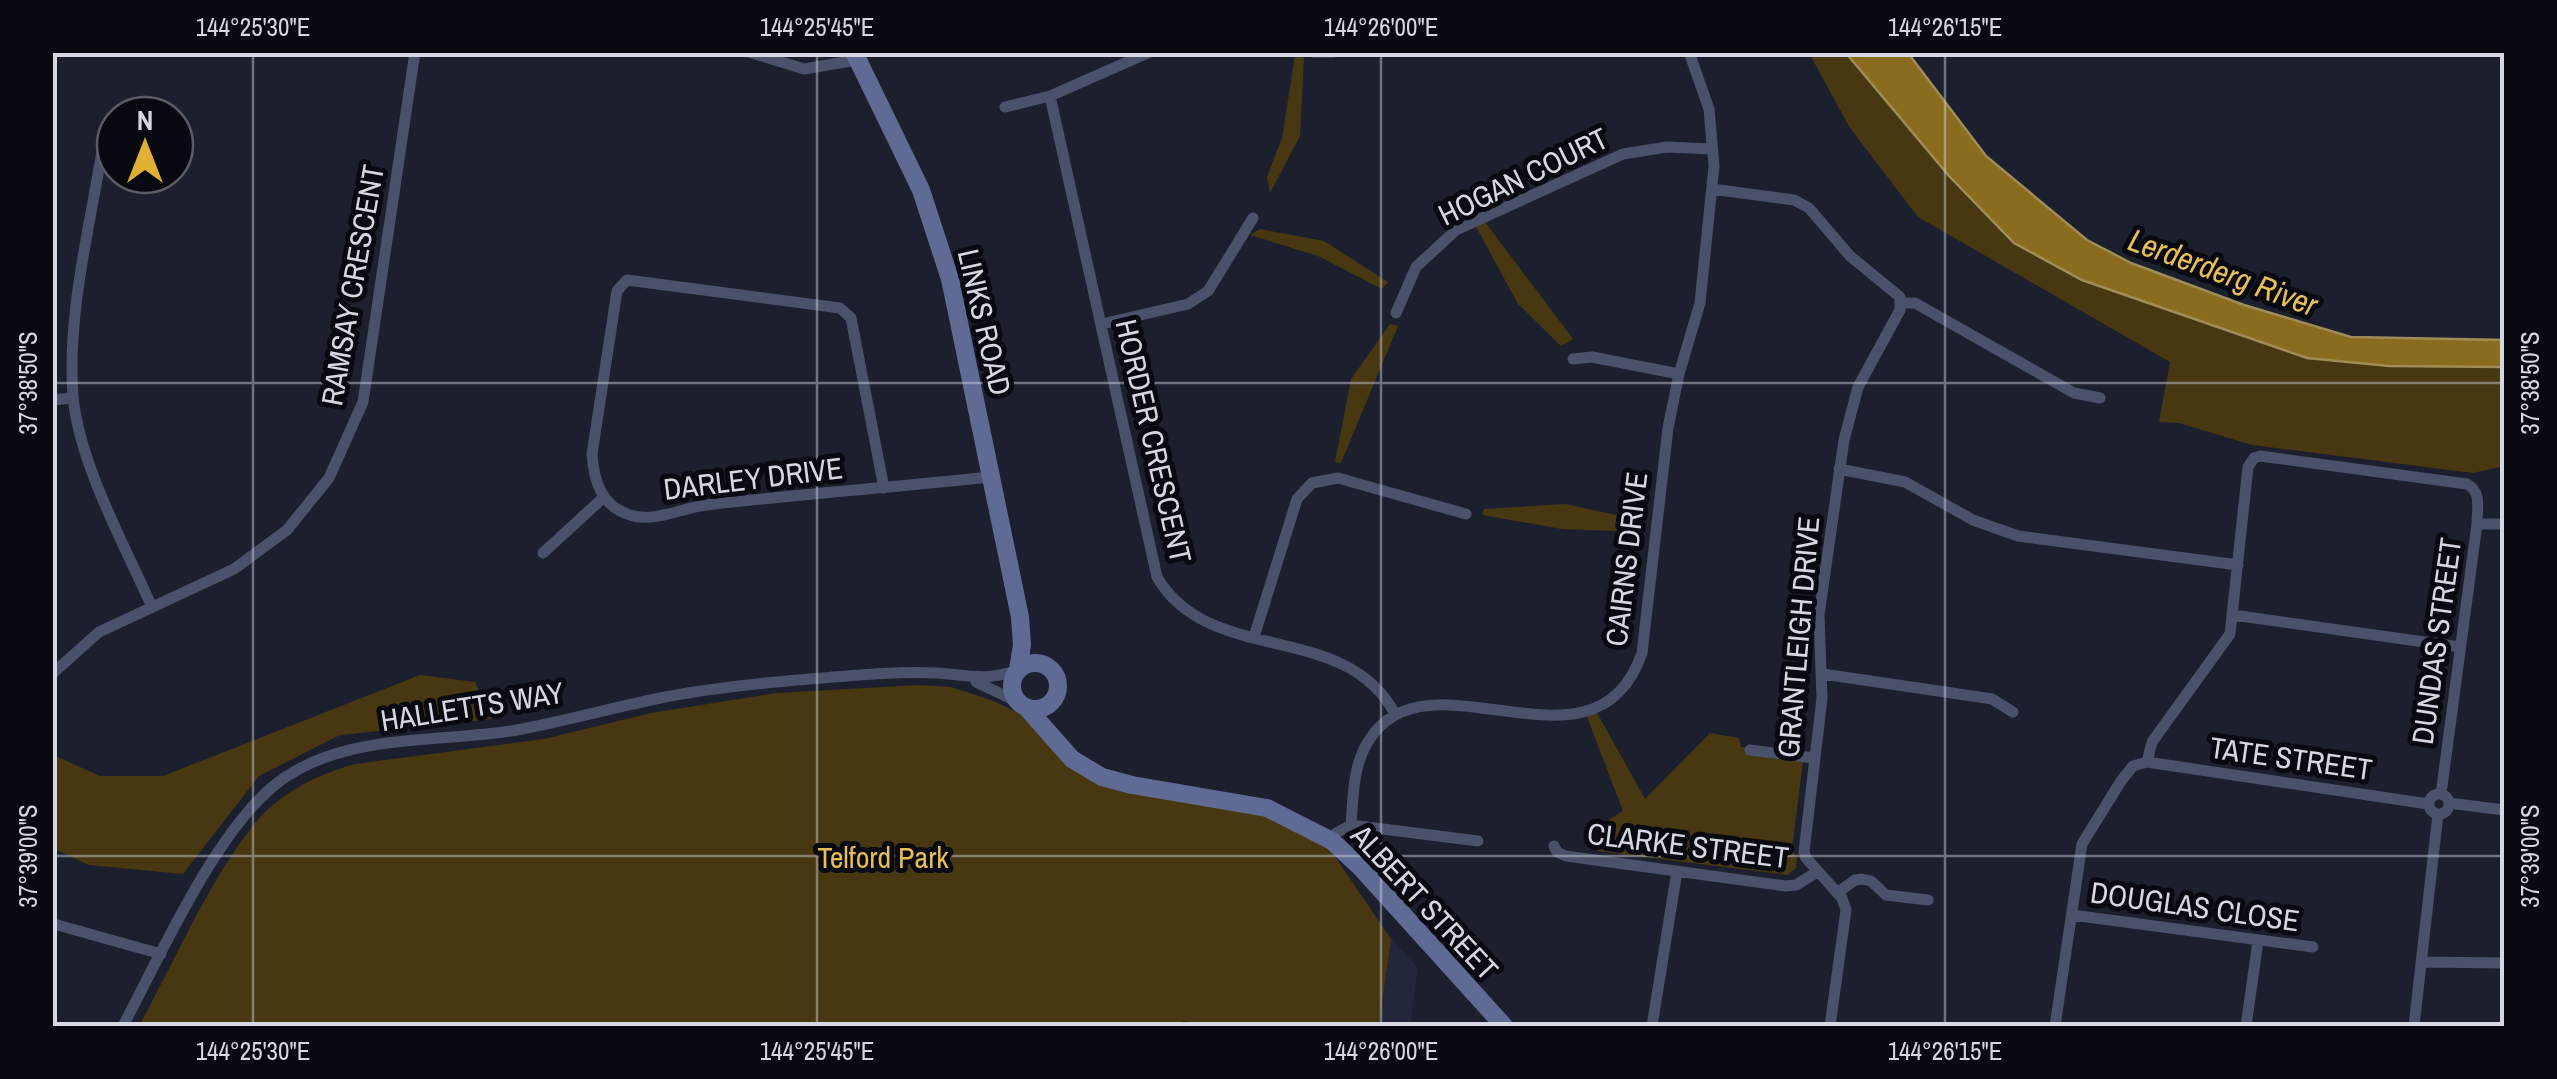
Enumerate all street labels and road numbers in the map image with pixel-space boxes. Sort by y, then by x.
street label: HOGAN COURT [1432,118,1614,234]
street label: RAMSAY CRESCENT [311,161,393,409]
street label: LINKS ROAD [949,245,1021,399]
street label: HORDER CRESCENT [1107,315,1201,567]
street label: DARLEY DRIVE [661,447,845,509]
street label: CAIRNS DRIVE [1595,470,1657,648]
street label: GRANTLEIGH DRIVE [1768,515,1828,759]
street label: DUNDAS STREET [2402,535,2470,747]
street label: HALLETTS WAY [378,672,567,740]
street label: TATE STREET [2207,727,2375,789]
street label: CLARKE STREET [1585,813,1791,877]
street label: ALBERT STREET [1342,815,1507,988]
street label: DOUGLAS CLOSE [2088,872,2302,940]

